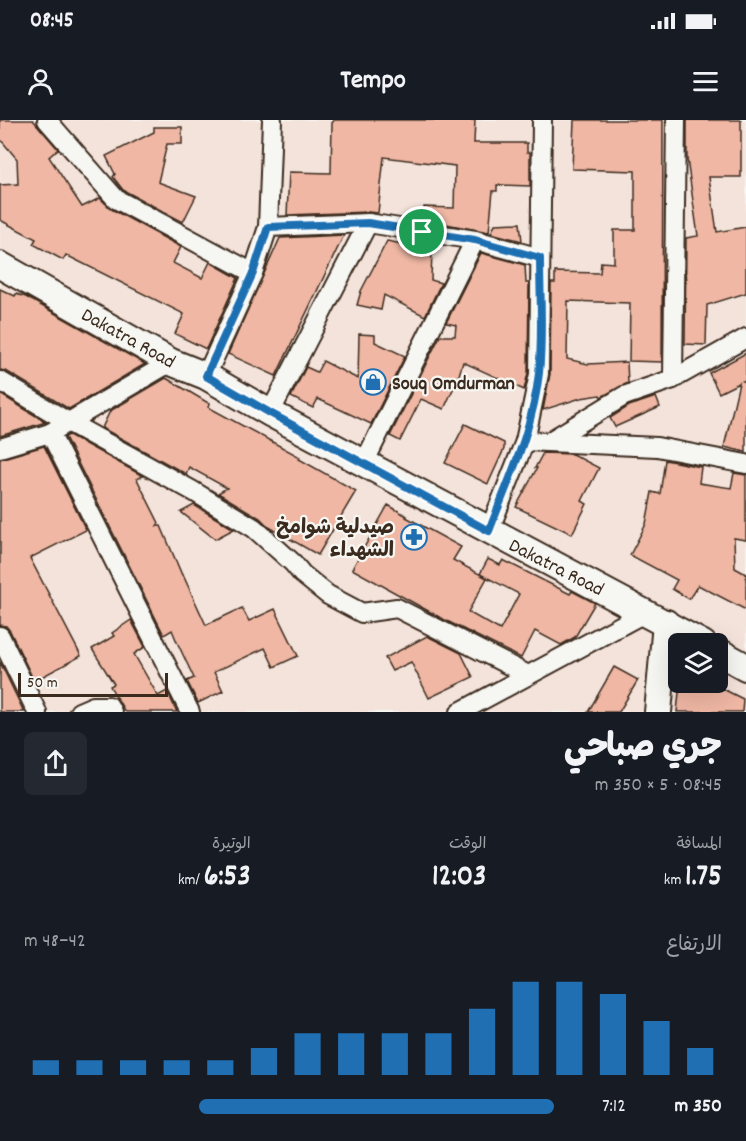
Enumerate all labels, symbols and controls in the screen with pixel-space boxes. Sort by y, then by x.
text: 08:45 [30,6,74,37]
text: Tempo [340,62,406,101]
icon: person [24,65,57,98]
icon: menu [689,65,722,98]
pin [396,206,447,257]
icon: arrive [405,215,438,248]
street label: Dakatra Road [76,302,180,377]
shop icon: Souq Omdurman [358,367,388,397]
place label: Souq Omdurman [392,371,515,399]
place label: صيدلية شوامخ الشهداء [276,515,394,566]
pharmacy icon: صيدلية شوامخ الشهداء [399,522,429,552]
street label: Dakatra Road [503,533,608,605]
map controls [668,633,728,693]
button: layers [668,633,728,693]
scale bar [18,670,168,698]
text: 50 m [27,672,58,695]
text: جري صباحي [564,726,722,773]
button: share [24,732,87,795]
text: 08:45 · 5 × 350 m [595,772,722,800]
text: الوتيرة [212,833,251,856]
text: الوقت [449,833,486,856]
text: المسافة [676,833,722,856]
text: 6:53 [204,857,251,900]
text: 12:03 [432,857,486,900]
text: 1.75 [685,857,722,900]
text: /km [178,869,204,892]
text: km [664,869,685,892]
text: 42–48 m [24,928,86,956]
text: الارتفاع [666,932,722,960]
text: 7:12 [602,1093,626,1121]
text: 350 m [675,1093,722,1121]

